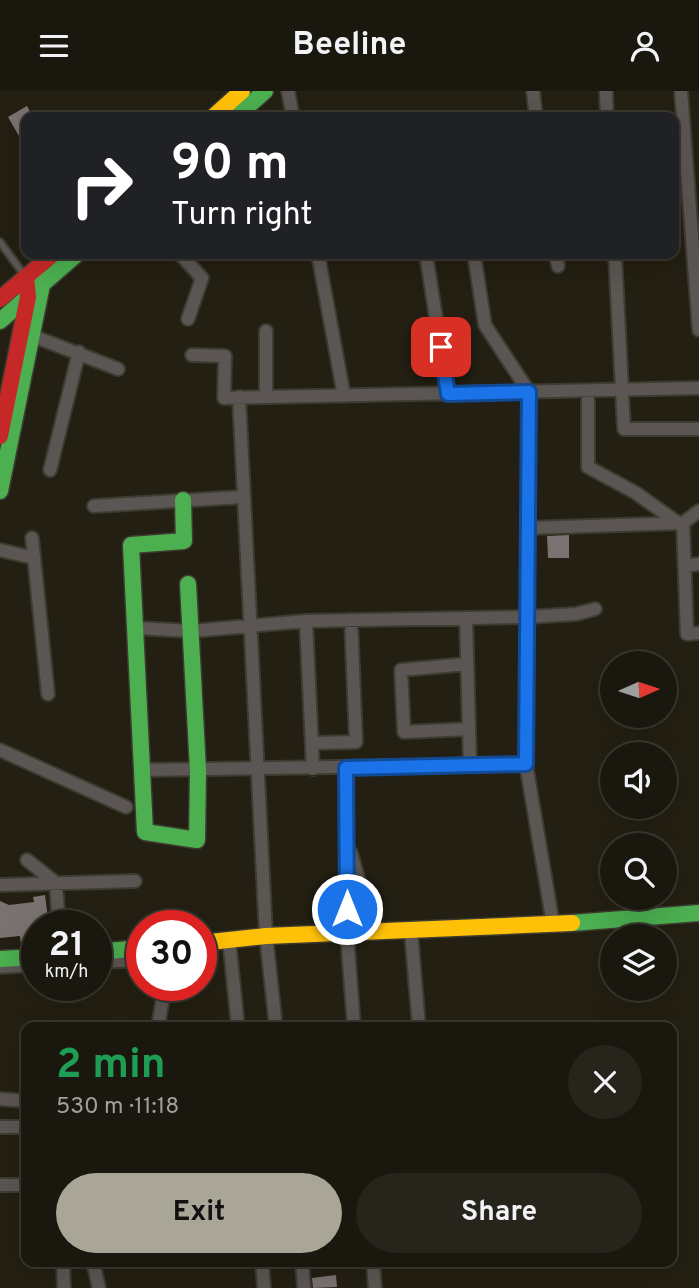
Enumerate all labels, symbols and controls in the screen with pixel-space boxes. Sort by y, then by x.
text: Beeline [293,26,406,66]
icon: menu [35,27,73,65]
icon: person [626,27,664,65]
text: 90 m [171,135,289,197]
icon: right [56,140,147,231]
text: Turn right [171,196,313,236]
pin [411,317,471,377]
icon: arrive [422,328,460,366]
north arrow [600,651,677,728]
map controls [600,651,677,1001]
button: sound [600,742,677,819]
button: search [600,833,677,910]
position arrow [310,872,384,946]
speed limit sign: 30 [126,910,217,1001]
text: 21 [49,924,84,968]
button: layers [600,924,677,1001]
text: km/h [45,961,88,984]
text: 2 min [56,1040,166,1093]
button: close [568,1045,642,1119]
text: 530 m · 11:18 [56,1093,179,1122]
button: Exit [56,1173,342,1253]
button: Share [356,1173,642,1253]

